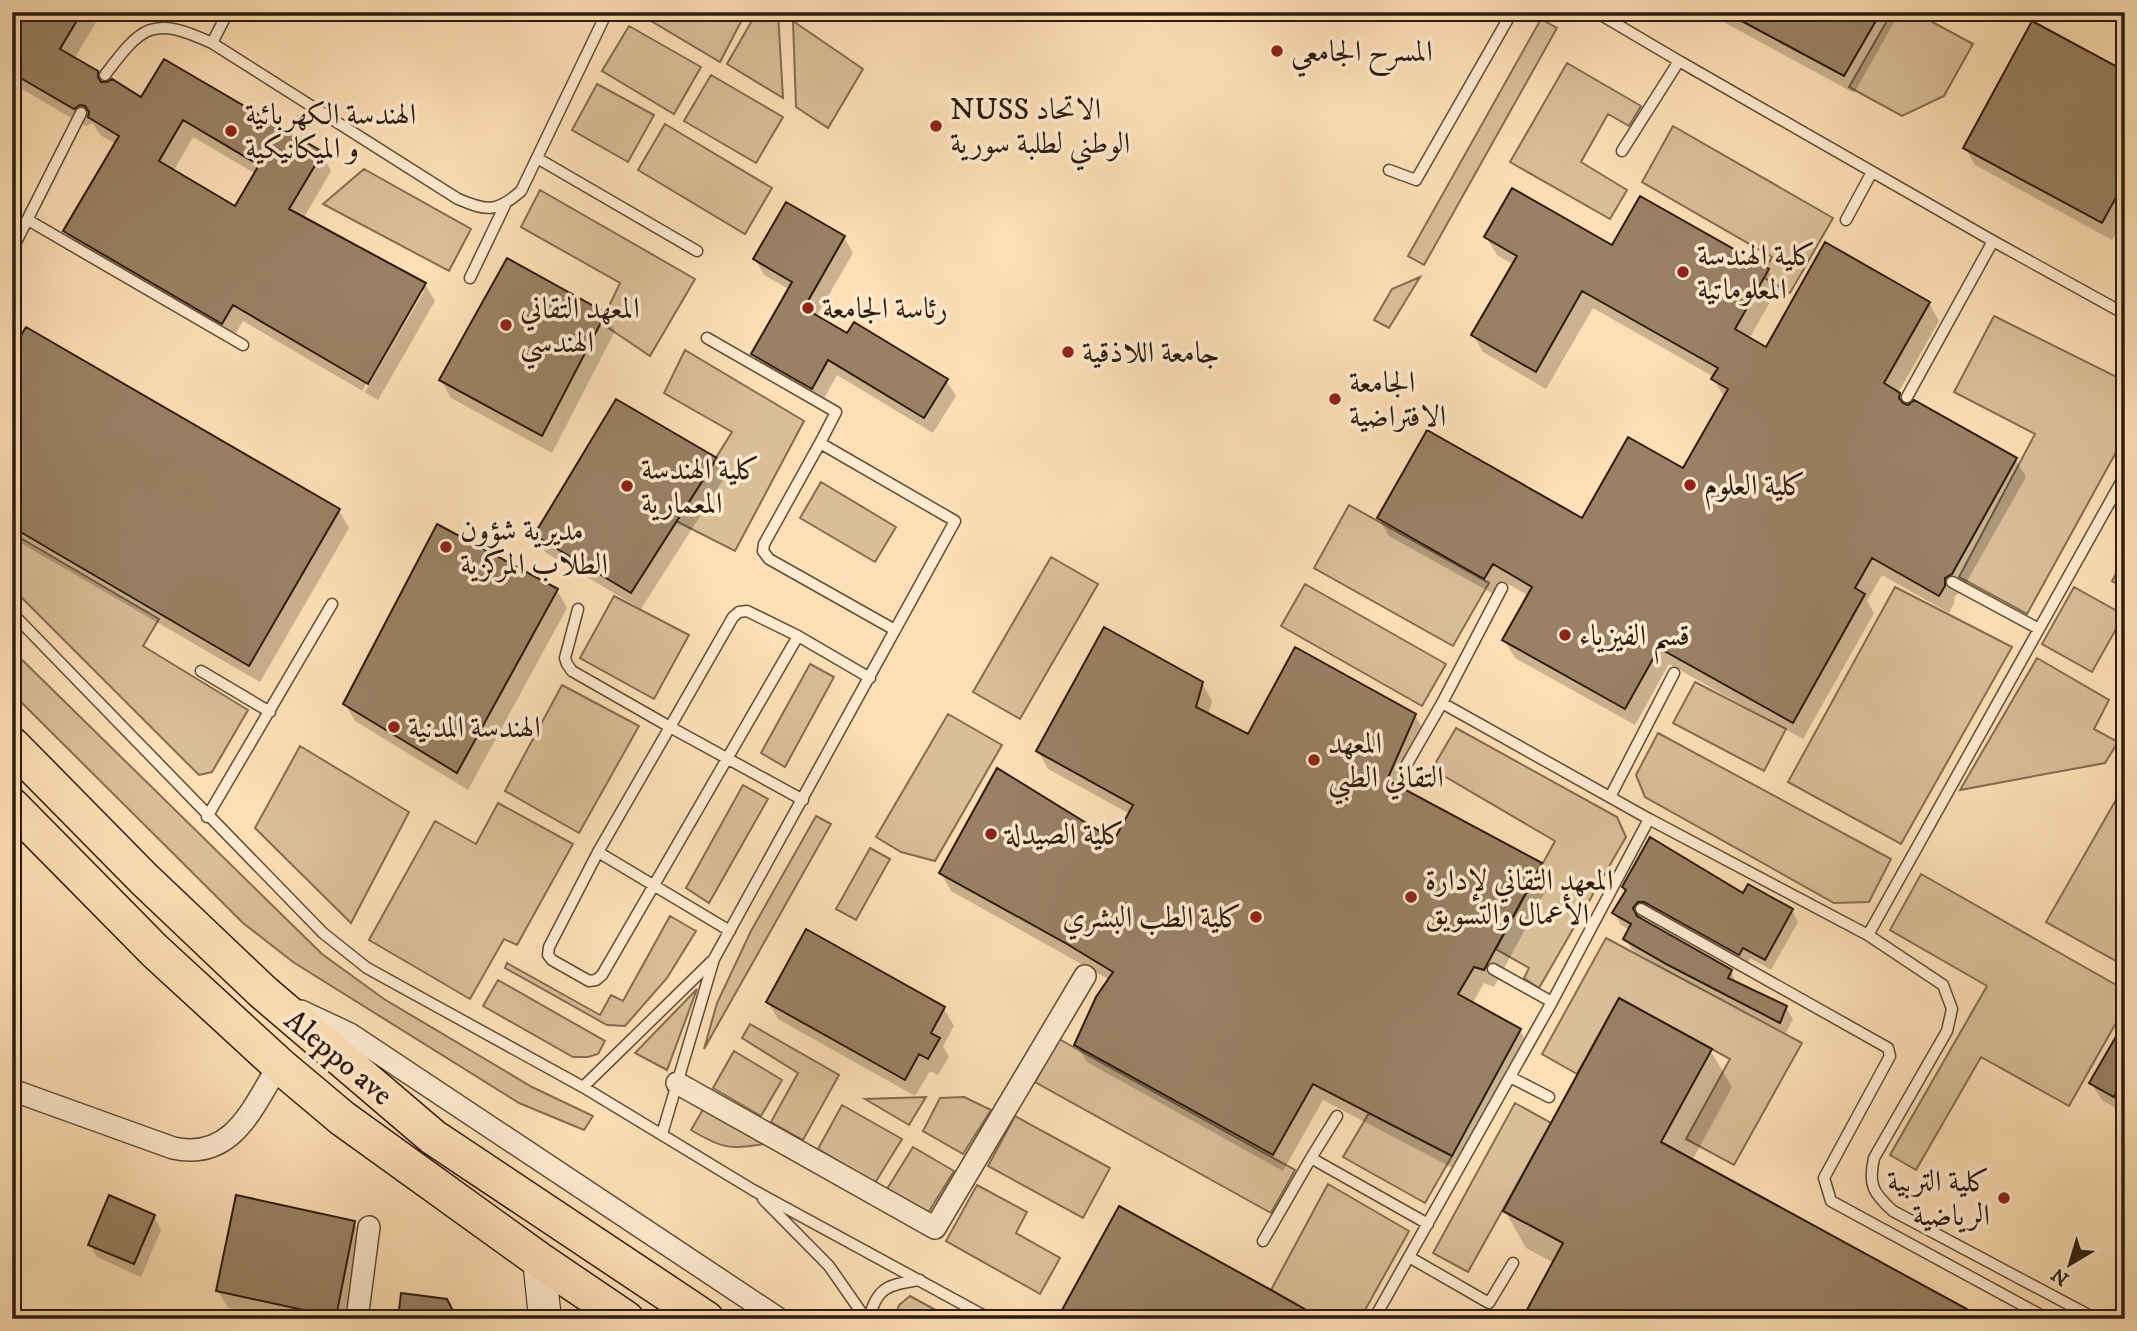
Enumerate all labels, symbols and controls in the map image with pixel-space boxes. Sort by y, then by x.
place label: المسرح الجامعي [1291,34,1433,78]
marker: المسرح الجامعي [1269,43,1285,59]
place label: NUSS الاتحاد الوطني لطلبة سورية [950,92,1130,171]
place label: الهندسة الكهربائية و الميكانيكية [245,97,416,168]
marker: NUSS الاتحاد الوطني لطلبة سورية [928,118,944,134]
marker: الهندسة الكهربائية و الميكانيكية [223,123,239,139]
place label: كلية الهندسة المعلوماتية [1697,238,1816,309]
marker: كلية الهندسة المعلوماتية [1675,264,1691,280]
place label: المعهد التقاني الهندسي [520,291,640,370]
place label: رئاسة الجامعة [822,291,948,328]
marker: رئاسة الجامعة [800,300,816,316]
marker: المعهد التقاني الهندسي [498,317,514,333]
place label: جامعة اللاذقية [1082,335,1220,372]
marker: جامعة اللاذقية [1060,344,1076,360]
place label: الجامعة الافتراضية [1349,365,1446,436]
marker: الجامعة الافتراضية [1327,391,1343,407]
place label: كلية الهندسة المعمارية [641,452,760,523]
place label: كلية العلوم [1704,468,1806,511]
marker: كلية العلوم [1682,477,1698,493]
marker: كلية الهندسة المعمارية [619,478,635,494]
place label: مديرية شؤون الطلاب المركزية [460,513,608,584]
marker: مديرية شؤون الطلاب المركزية [438,539,454,555]
place label: قسم الفيزياء [1579,618,1690,664]
marker: قسم الفيزياء [1557,627,1573,643]
place label: الهندسة المدنية [408,710,541,747]
marker: الهندسة المدنية [386,719,402,735]
place label: المعهد التقاني الطبي [1328,726,1444,805]
marker: المعهد التقاني الطبي [1306,752,1322,768]
place label: كلية الصيدلة [1003,817,1125,854]
marker: كلية الصيدلة [983,826,999,842]
place label: المعهد التقاني لإدارة الأعمال والتسويق [1425,863,1613,934]
marker: المعهد التقاني لإدارة الأعمال والتسويق [1403,889,1419,905]
place label: كلية الطب البشري [1062,900,1242,941]
marker: كلية الطب البشري [1248,909,1264,925]
street label: Aleppo ave [276,1002,400,1114]
place label: كلية التربية الرياضية [1887,1164,1990,1235]
marker: كلية التربية الرياضية [1996,1190,2012,1206]
north arrow [2036,1230,2106,1300]
text: N [2047,1262,2074,1290]

